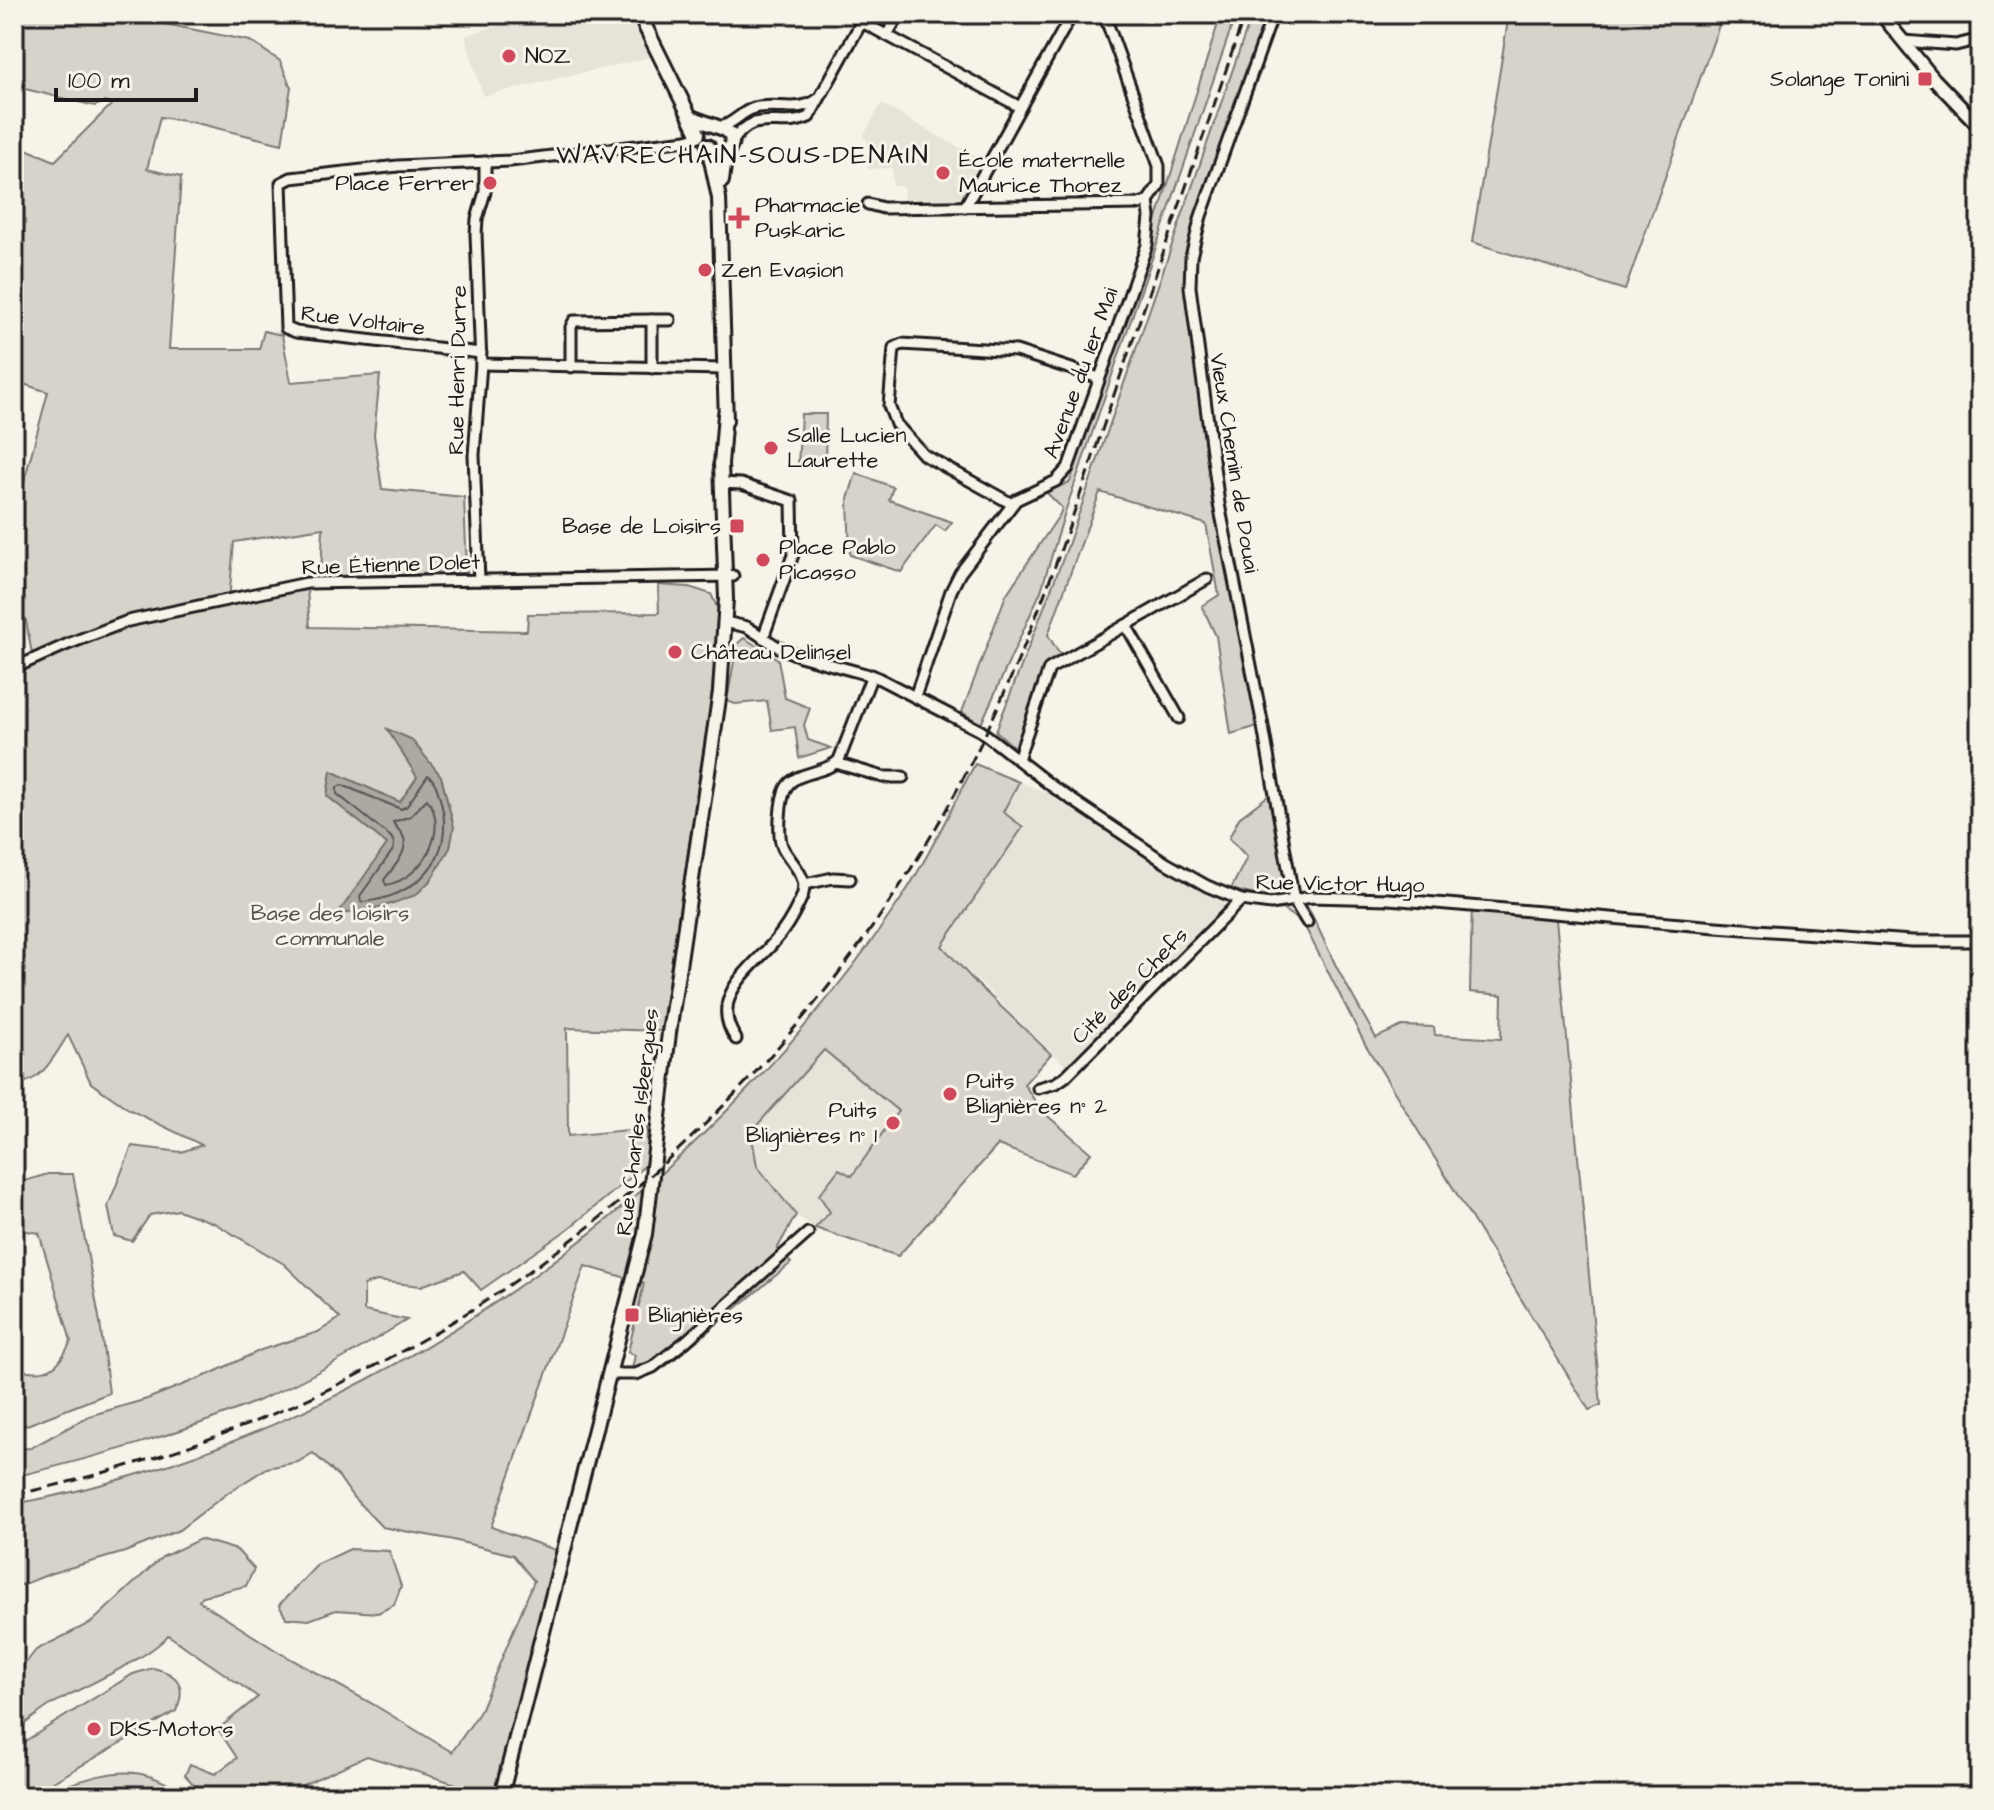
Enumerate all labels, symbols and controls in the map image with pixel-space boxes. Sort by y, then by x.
place label: NOZ [525,41,571,72]
marker: NOZ [500,47,518,65]
scale bar [56,52,196,102]
text: 100 m [68,64,130,98]
place label: Solange Tonini [1770,64,1909,96]
marker: Solange Tonini [1916,70,1934,88]
district label: WAVRECHAIN-SOUS-DENAIN [556,137,930,173]
place label: École maternelle Maurice Thorez [959,145,1126,201]
marker: École maternelle Maurice Thorez [934,164,952,182]
place label: Place Ferrer [335,168,474,199]
marker: Place Ferrer [481,174,499,192]
place label: Pharmacie Puskaric [755,190,861,246]
marker: Pharmacie Puskaric [730,209,748,227]
place label: Zen Evasion [721,255,843,286]
marker: Zen Evasion [696,261,714,279]
street label: Avenue du 1er Mai [1036,283,1126,463]
street label: Rue Henri Durre [441,285,475,455]
street label: Rue Voltaire [299,298,427,344]
street label: Vieux Chemin de Douai [1201,351,1267,575]
place label: Salle Lucien Laurette [787,420,907,476]
marker: Salle Lucien Laurette [762,439,780,457]
place label: Base de Loisirs [562,511,721,542]
marker: Base de Loisirs [728,517,746,535]
place label: Place Pablo Picasso [779,532,896,588]
street label: Rue Étienne Dolet [301,546,481,584]
marker: Place Pablo Picasso [754,551,772,569]
place label: Château Delinsel [691,637,851,668]
marker: Château Delinsel [666,643,684,661]
street label: Rue Victor Hugo [1255,867,1425,902]
park label: Base des loisirs communale [251,898,409,954]
street label: Cité des Chefs [1065,921,1195,1051]
street label: Rue Charles Isbergues [609,1007,668,1238]
place label: Puits Blignières n° 2 [966,1066,1108,1123]
marker: Puits Blignières n° 2 [941,1085,959,1103]
place label: Puits Blignières n° 1 [746,1095,877,1152]
marker: Puits Blignières n° 1 [884,1114,902,1132]
place label: Blignières [648,1300,743,1332]
marker: Blignières [623,1306,641,1324]
place label: DKS-Motors [110,1714,234,1745]
marker: DKS-Motors [85,1720,103,1738]

